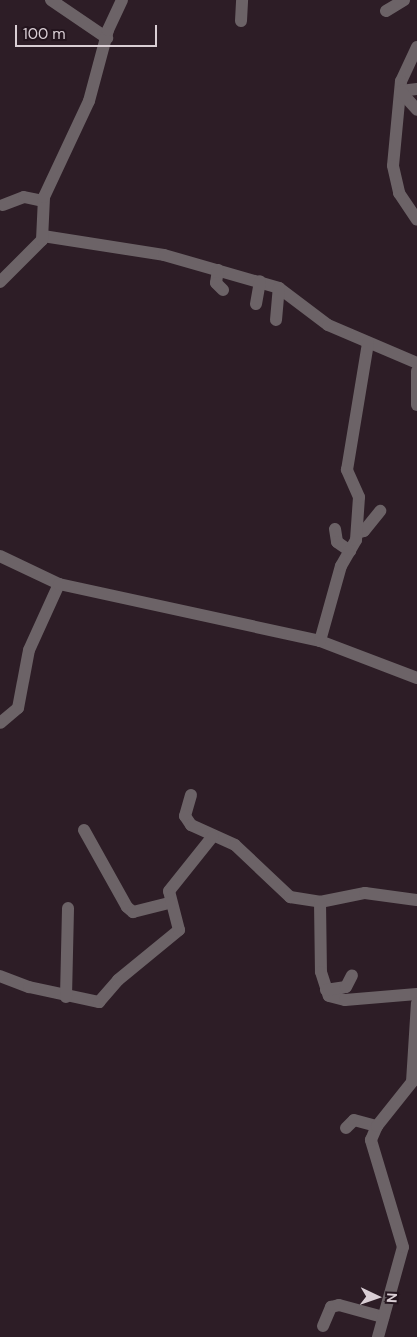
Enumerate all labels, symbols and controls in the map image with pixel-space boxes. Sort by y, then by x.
scale bar [18,15,160,47]
text: 100 m [23,24,66,44]
north arrow [352,1272,402,1322]
text: N [383,1292,401,1303]

